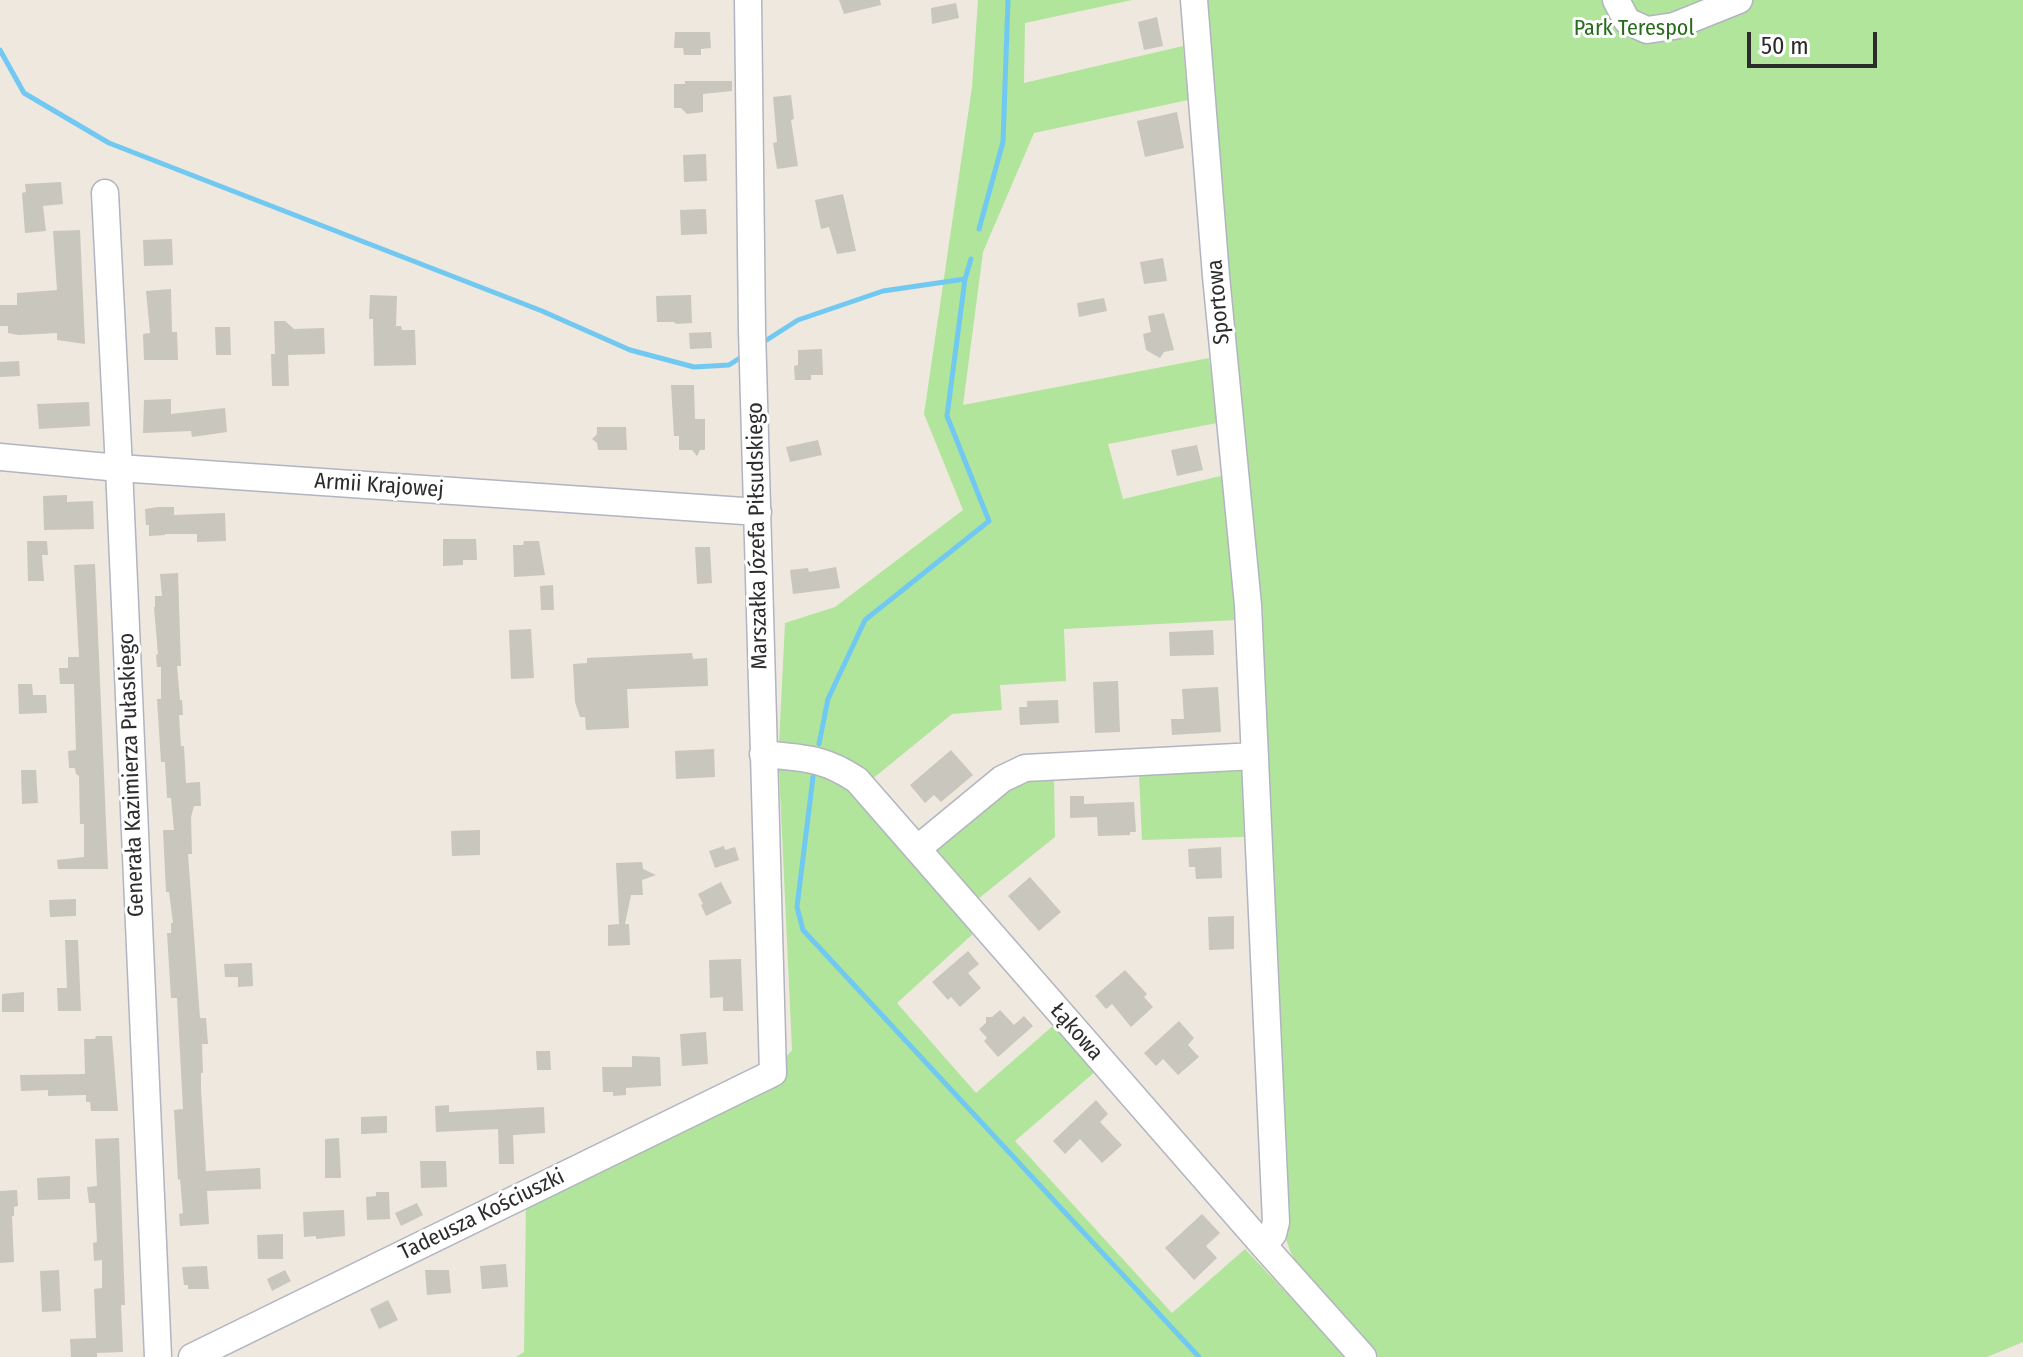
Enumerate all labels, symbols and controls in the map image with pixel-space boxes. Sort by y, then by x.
park label: Park Terespol [1574,16,1694,42]
scale bar [1751,16,1881,66]
text: 50 m [1761,32,1809,60]
street label: Sportowa [1202,258,1236,346]
street label: Marszałka Józefa Piłsudskiego [742,402,774,670]
street label: Armii Krajowej [313,468,445,504]
street label: Generała Kazimierza Pułaskiego [114,633,150,917]
street label: Łąkowa [1044,998,1108,1066]
street label: Tadeusza Kościuszki [395,1164,569,1266]

